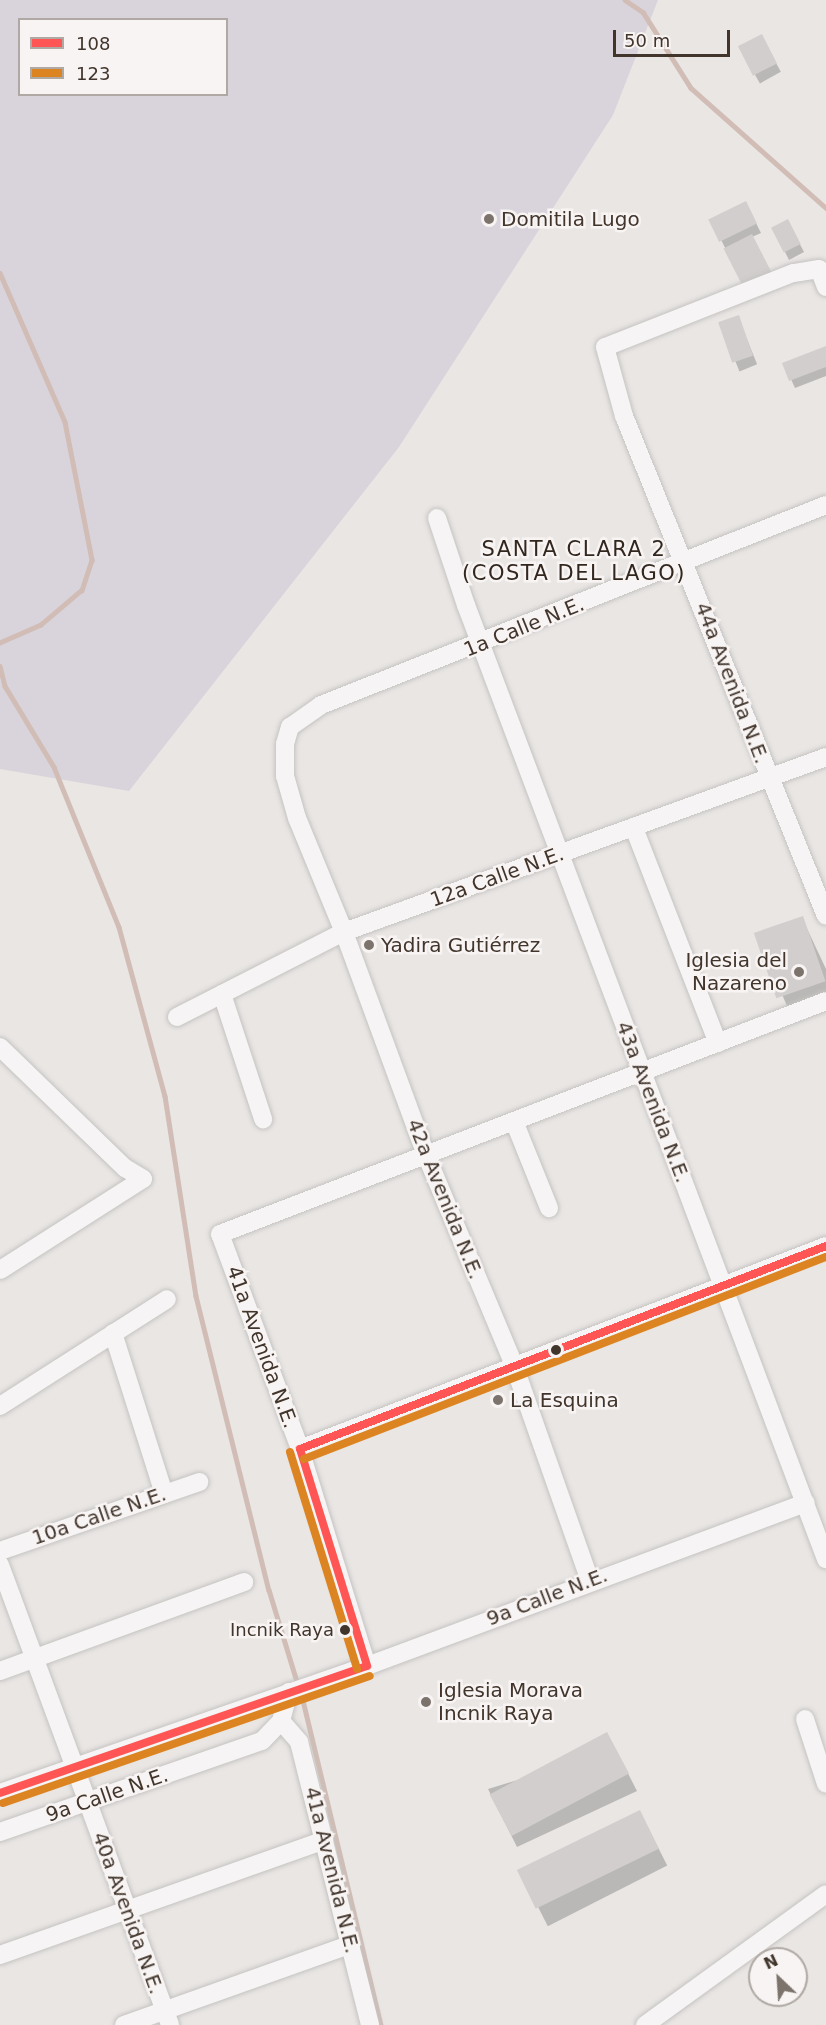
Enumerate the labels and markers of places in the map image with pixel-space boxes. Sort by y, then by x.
place label: Domitila Lugo [501,207,640,231]
marker: Domitila Lugo [482,212,496,226]
place label: Yadira Gutiérrez [381,933,540,957]
marker: Yadira Gutiérrez [362,938,376,952]
place label: Iglesia del Nazareno [685,948,787,995]
marker: Iglesia del Nazareno [792,965,806,979]
unlabelled marker [550,1344,562,1356]
place label: La Esquina [510,1388,619,1412]
marker: La Esquina [491,1393,505,1407]
place label: Incnik Raya [230,1619,334,1641]
marker: Incnik Raya [339,1624,351,1636]
place label: Iglesia Morava Incnik Raya [438,1678,583,1725]
marker: Iglesia Morava Incnik Raya [419,1695,433,1709]

